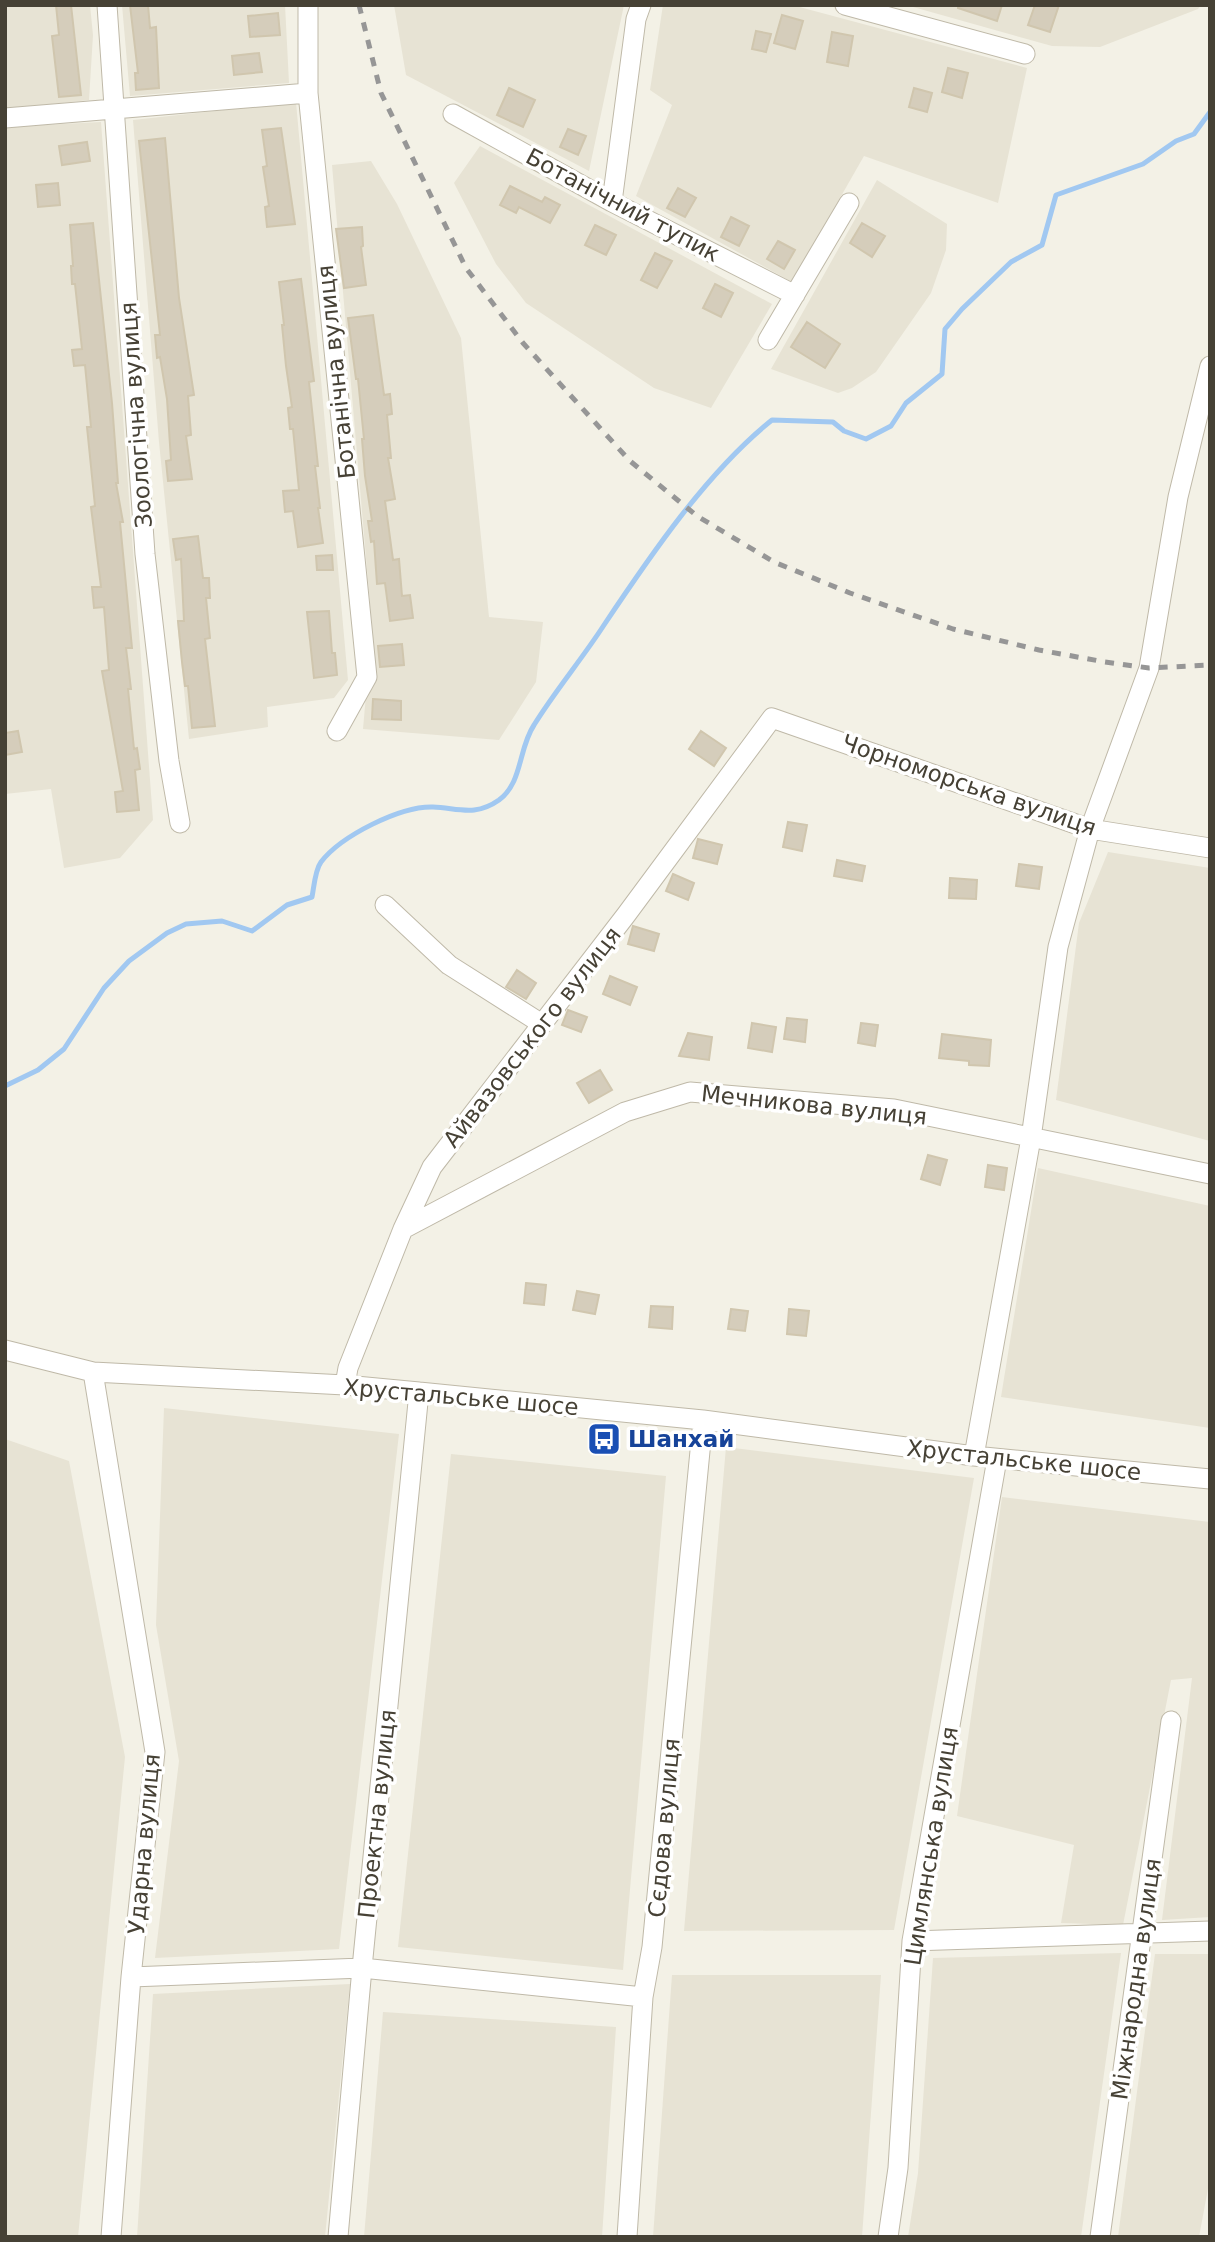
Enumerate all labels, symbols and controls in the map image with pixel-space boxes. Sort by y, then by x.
street label: Ботанічний тупик [522,143,724,267]
street label: Ботанічна вулиця [312,264,360,480]
street label: Зоологічна вулиця [115,301,157,529]
street label: Чорноморська вулиця [838,729,1100,841]
street label: Айвазовського вулиця [438,922,626,1152]
street label: Мечникова вулиця [700,1080,928,1130]
street label: Хрустальське шосе [342,1374,580,1420]
bus stop icon: Шанхай [585,1420,623,1458]
place label: Шанхай [628,1426,734,1452]
street label: Хрустальське шосе [905,1435,1143,1485]
street label: Проектна вулиця [353,1708,401,1920]
street label: Цимлянська вулиця [899,1725,963,1967]
street label: Сєдова вулиця [643,1737,685,1919]
street label: Ударна вулиця [123,1753,165,1935]
street label: Міжнародна вулиця [1106,1857,1166,2101]

